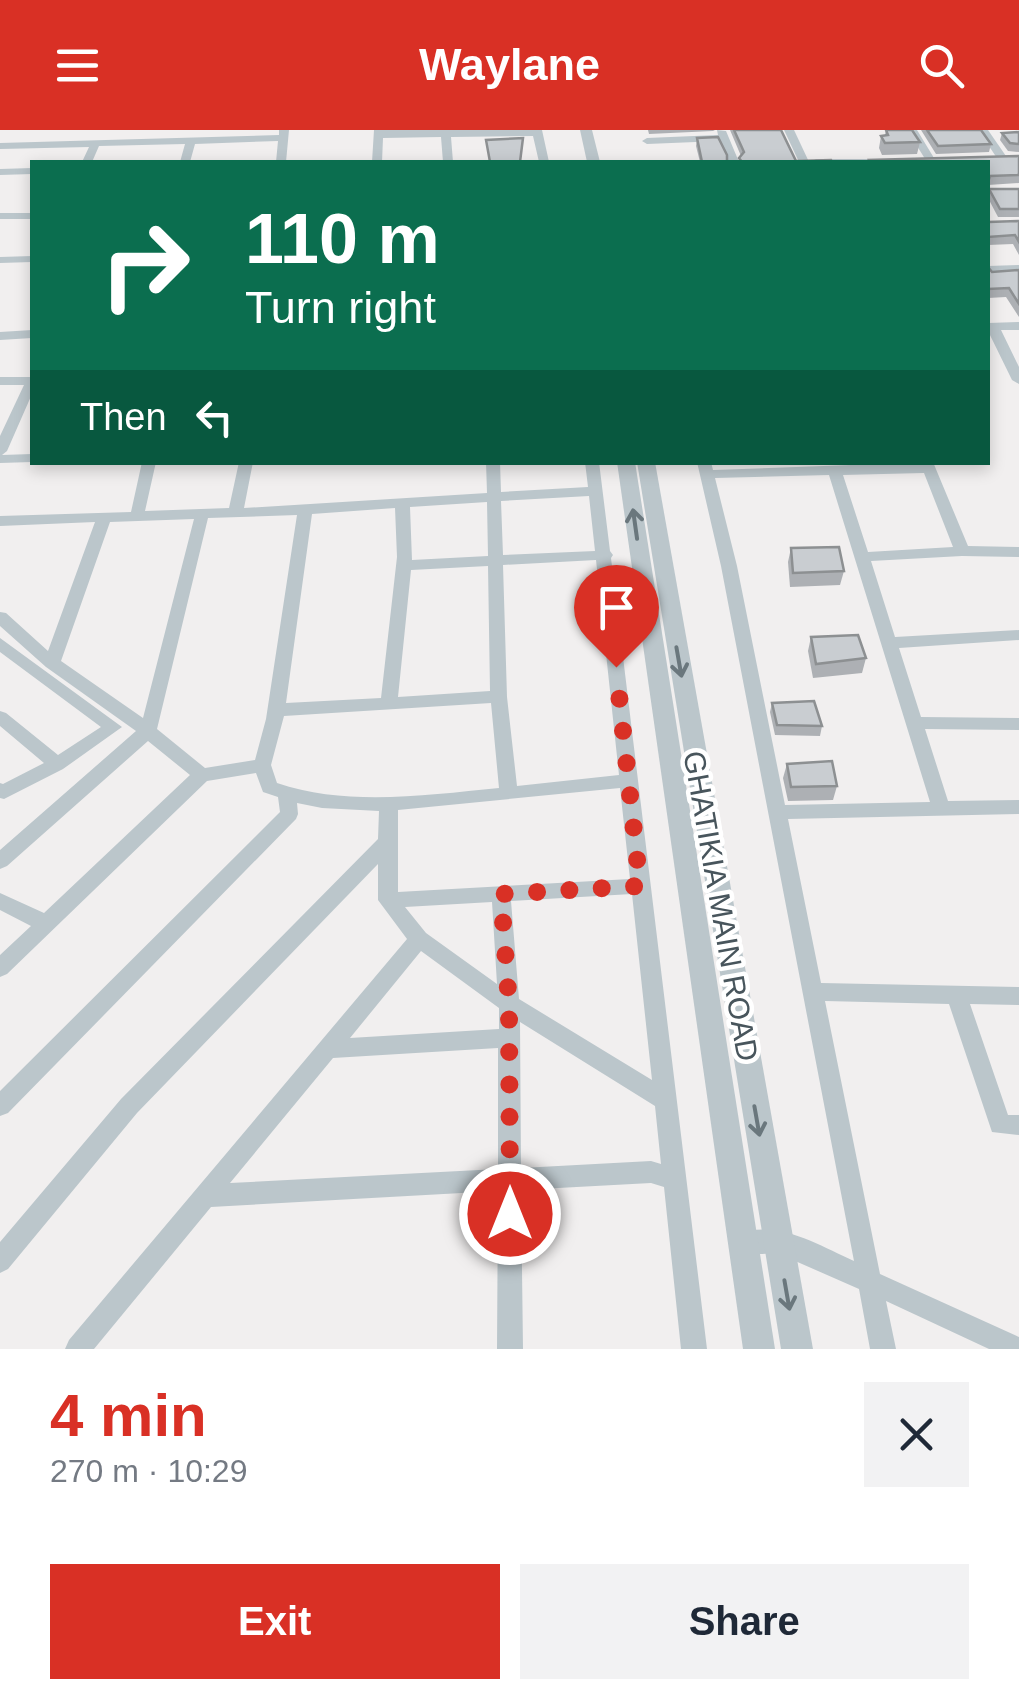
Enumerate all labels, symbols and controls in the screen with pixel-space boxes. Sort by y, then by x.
icon: menu [50,38,105,93]
icon: search [914,38,969,93]
text: Waylane [419,39,600,90]
icon: right [80,200,210,330]
text: 110 m [245,200,440,278]
text: Turn right [245,282,436,333]
icon: left [187,390,242,445]
text: Then [80,396,167,438]
one-way arrow [626,508,644,541]
pin [574,565,659,668]
icon: arrive [589,580,644,635]
one-way arrow [670,645,689,678]
street label: GHATIKIA MAIN ROAD [677,748,765,1064]
one-way arrow [748,1104,767,1136]
position arrow [458,1162,562,1266]
one-way arrow [778,1278,797,1311]
text: 4 min [50,1382,207,1449]
button: close [864,1382,969,1487]
text: 270 m · 10:29 [50,1453,247,1489]
button: Exit [50,1564,500,1679]
button: Share [520,1564,969,1679]

